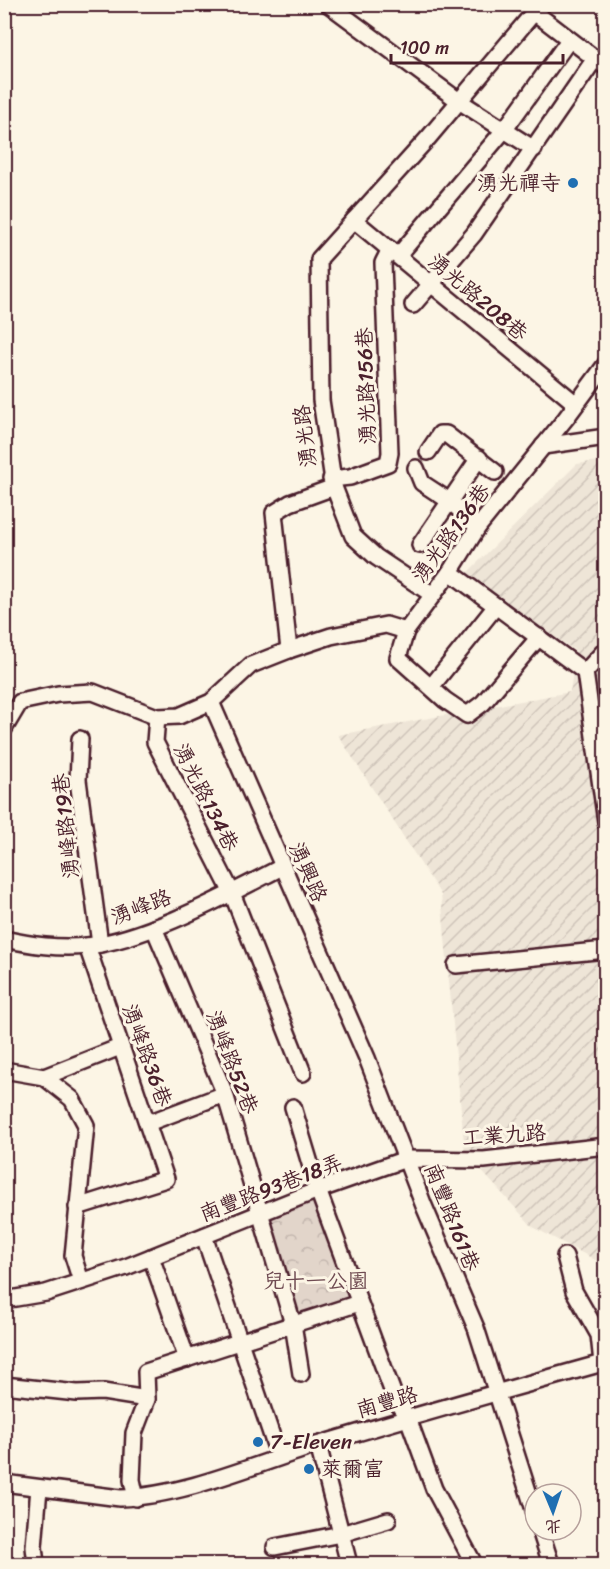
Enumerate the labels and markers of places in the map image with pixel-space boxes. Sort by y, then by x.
place label: 湧光禪寺 [477,164,561,202]
marker: 湧光禪寺 [566,176,580,190]
place label: 7-Eleven [270,1423,352,1461]
marker: 7-Eleven [251,1435,265,1449]
place label: 萊爾富 [321,1450,384,1488]
marker: 萊爾富 [302,1462,316,1476]

